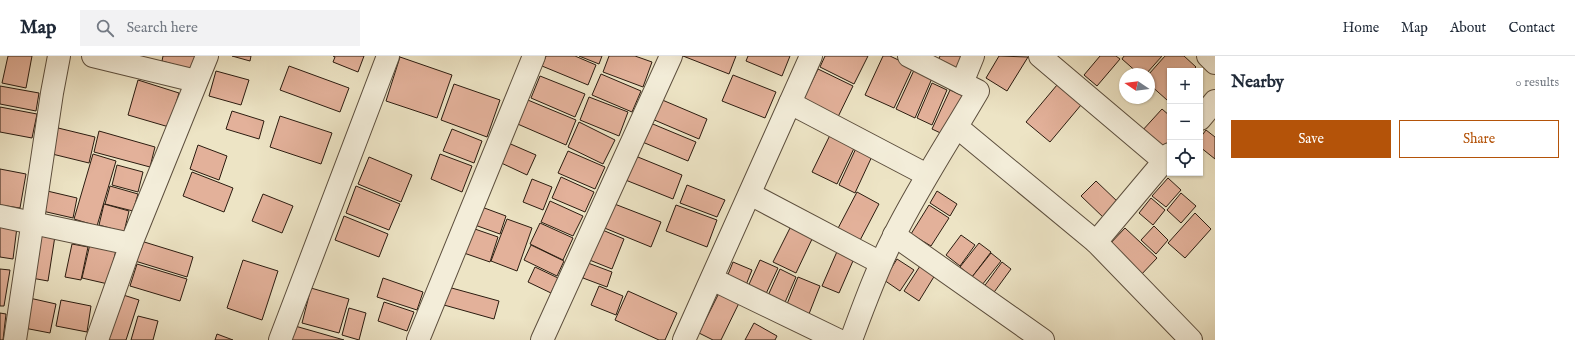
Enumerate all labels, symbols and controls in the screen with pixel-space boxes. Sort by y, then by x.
search box [80,10,360,46]
text: Map [20,16,56,40]
icon: search [94,17,116,39]
text: Search here [126,18,198,37]
text: Home [1343,19,1379,37]
text: Map [1401,19,1428,37]
text: About [1450,19,1486,37]
text: Contact [1508,19,1555,37]
north arrow [1119,68,1155,104]
map controls [1167,68,1203,176]
button: + [1167,68,1203,104]
text: Nearby [1231,72,1284,93]
text: 0 results [1515,74,1559,91]
button: − [1167,104,1203,140]
button: Save [1231,120,1391,158]
button: Share [1399,120,1559,158]
button: locate [1167,140,1203,176]

